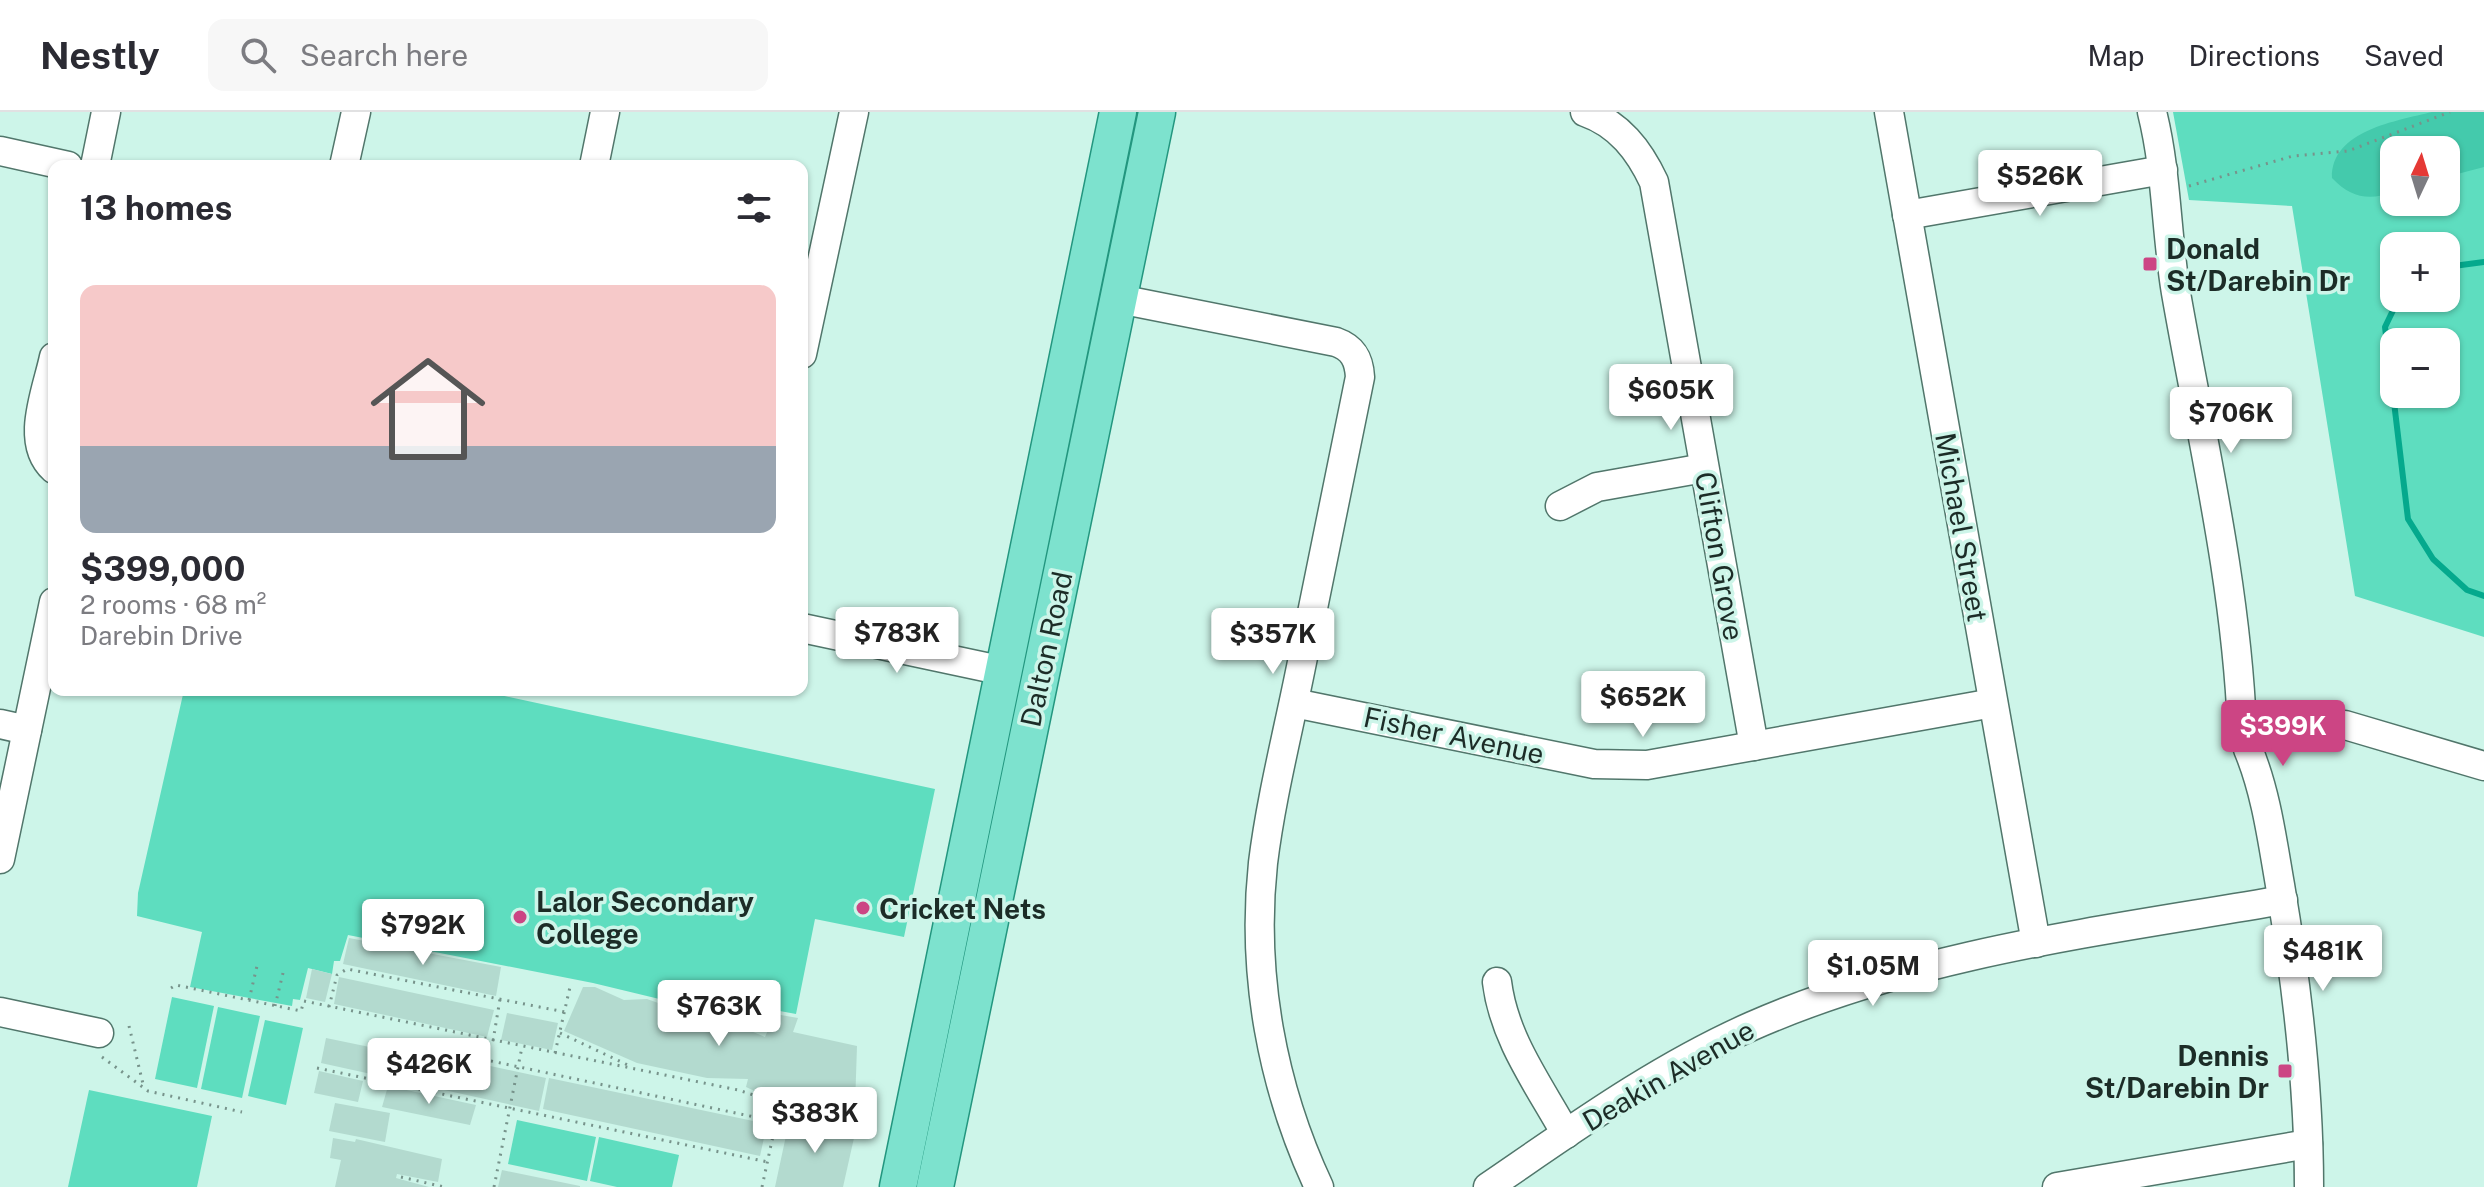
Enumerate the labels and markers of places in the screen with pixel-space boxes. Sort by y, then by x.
pin: $526K [1984,150,2096,218]
place label: Donald St/Darebin Dr [2166,232,2350,297]
marker: Donald St/Darebin Dr [2141,255,2159,273]
pin: $605K [1615,364,1727,432]
pin: $706K [2175,387,2287,455]
pin: $783K [841,607,953,675]
pin: $357K [1217,608,1329,676]
pin: $652K [1587,671,1699,739]
pin: $399K [2227,700,2339,768]
place label: Lalor Secondary College [536,885,754,950]
place label: Cricket Nets [879,892,1046,925]
pin: $792K [367,899,479,967]
marker: Cricket Nets [854,899,872,917]
marker: Lalor Secondary College [511,908,529,926]
pin: $481K [2267,925,2379,993]
pin: $1.05M [1808,940,1938,1008]
pin: $763K [663,980,775,1048]
pin: $426K [373,1038,485,1106]
place label: Dennis St/Darebin Dr [2085,1039,2269,1104]
marker: Dennis St/Darebin Dr [2276,1062,2294,1080]
pin: $383K [759,1087,871,1155]

